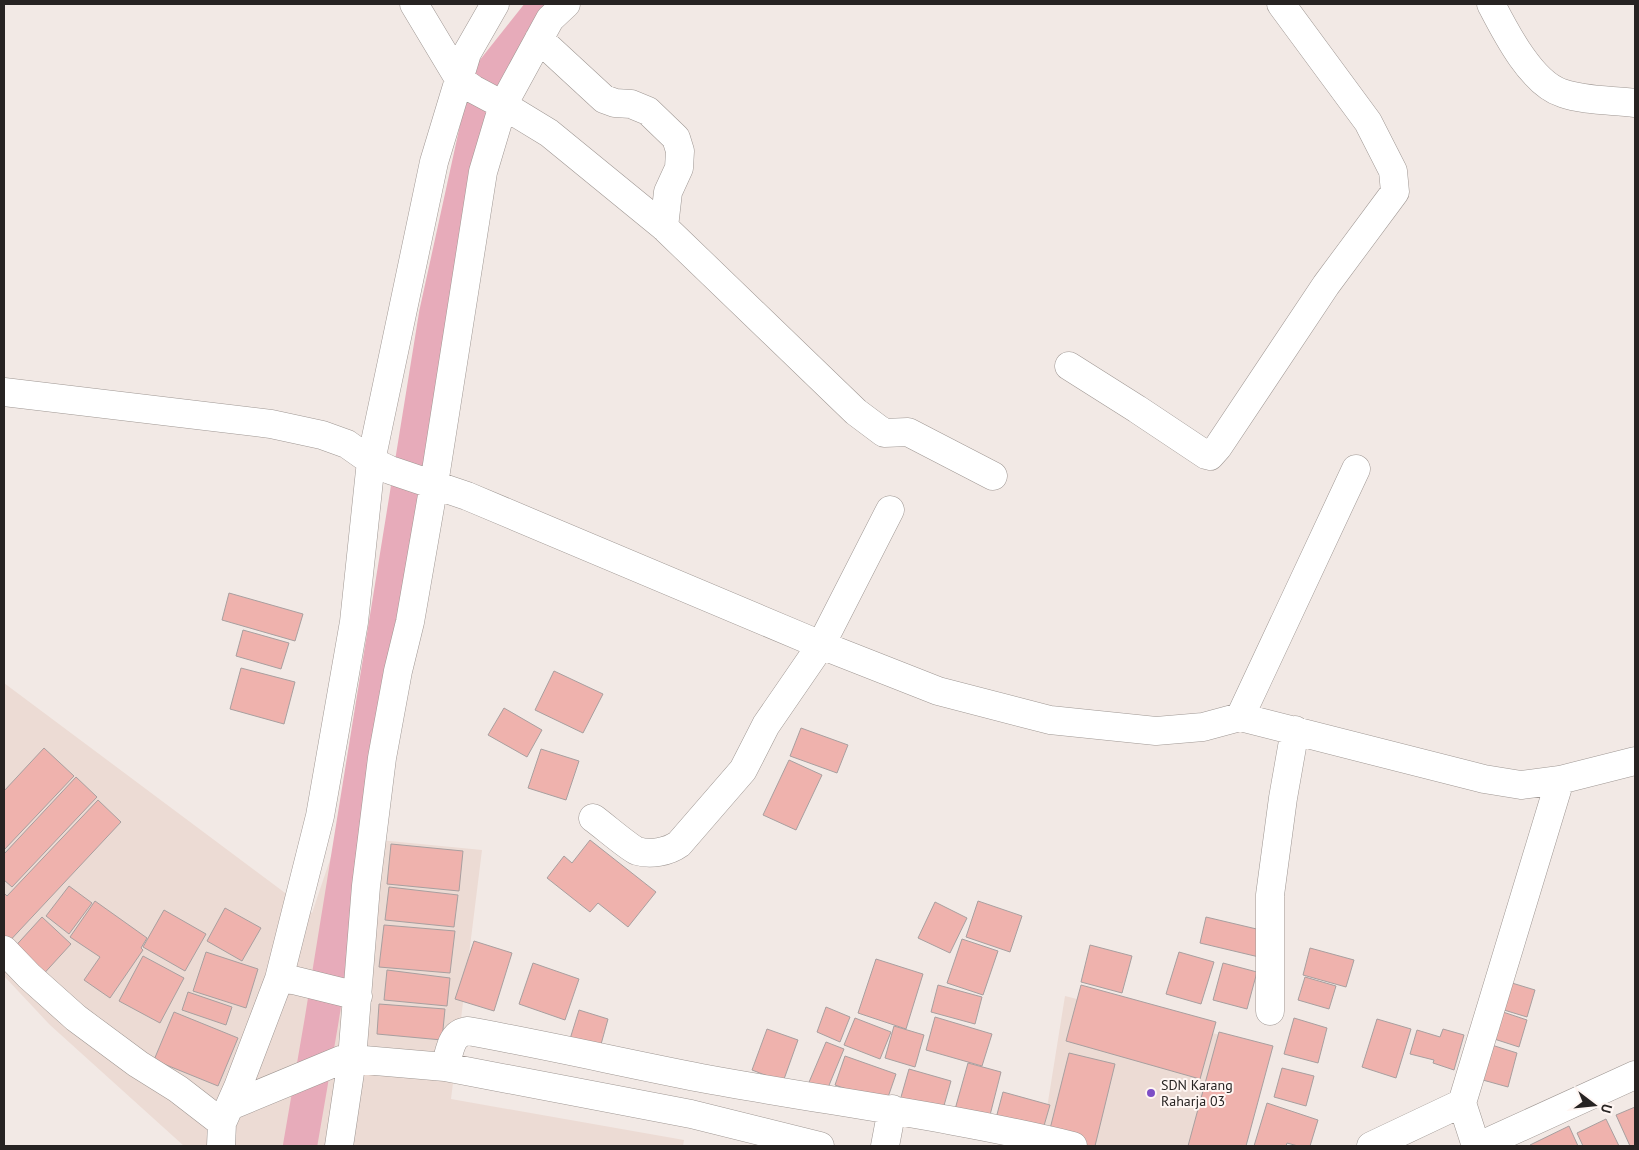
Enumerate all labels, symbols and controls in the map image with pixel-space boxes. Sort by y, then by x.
place label: SDN Karang Raharja 03 [1161,1076,1233,1110]
north arrow [1569,1080,1619,1130]
marker: SDN Karang Raharja 03 [1145,1087,1157,1099]
text: U [1597,1102,1616,1115]

